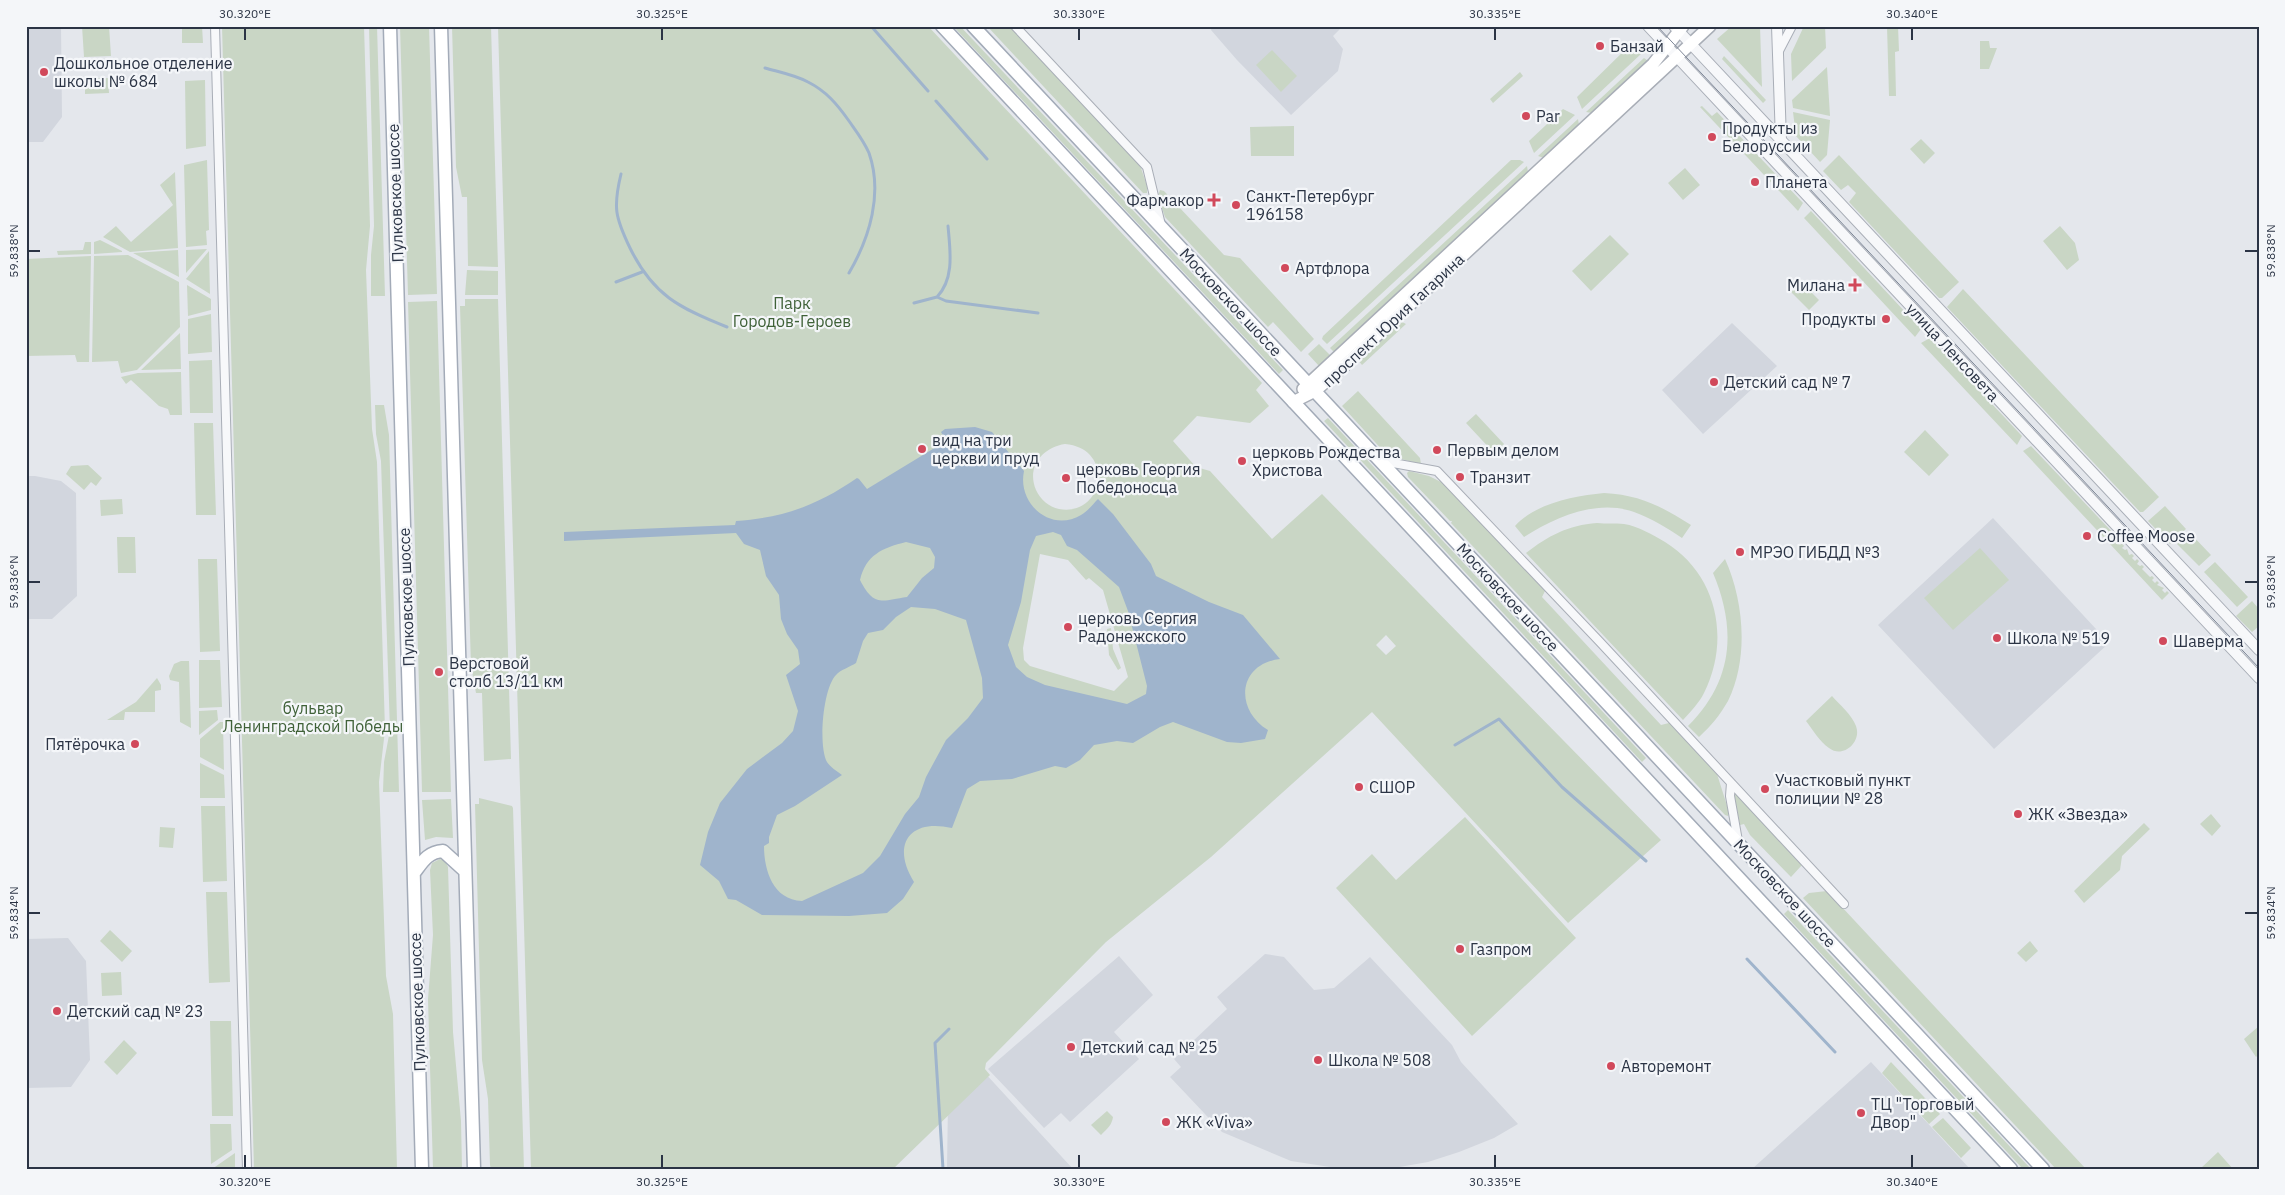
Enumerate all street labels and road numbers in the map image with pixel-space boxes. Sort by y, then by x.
street label: Пулковское шоссе [383,123,407,263]
street label: Московское шоссе [1176,244,1287,361]
street label: проспект Юрия Гагарина [1318,249,1469,391]
street label: улица Ленсовета [1902,299,2004,406]
street label: Пулковское шоссе [394,527,418,667]
street label: Московское шоссе [1453,539,1564,656]
street label: Московское шоссе [1730,835,1841,952]
street label: Пулковское шоссе [405,932,429,1072]

